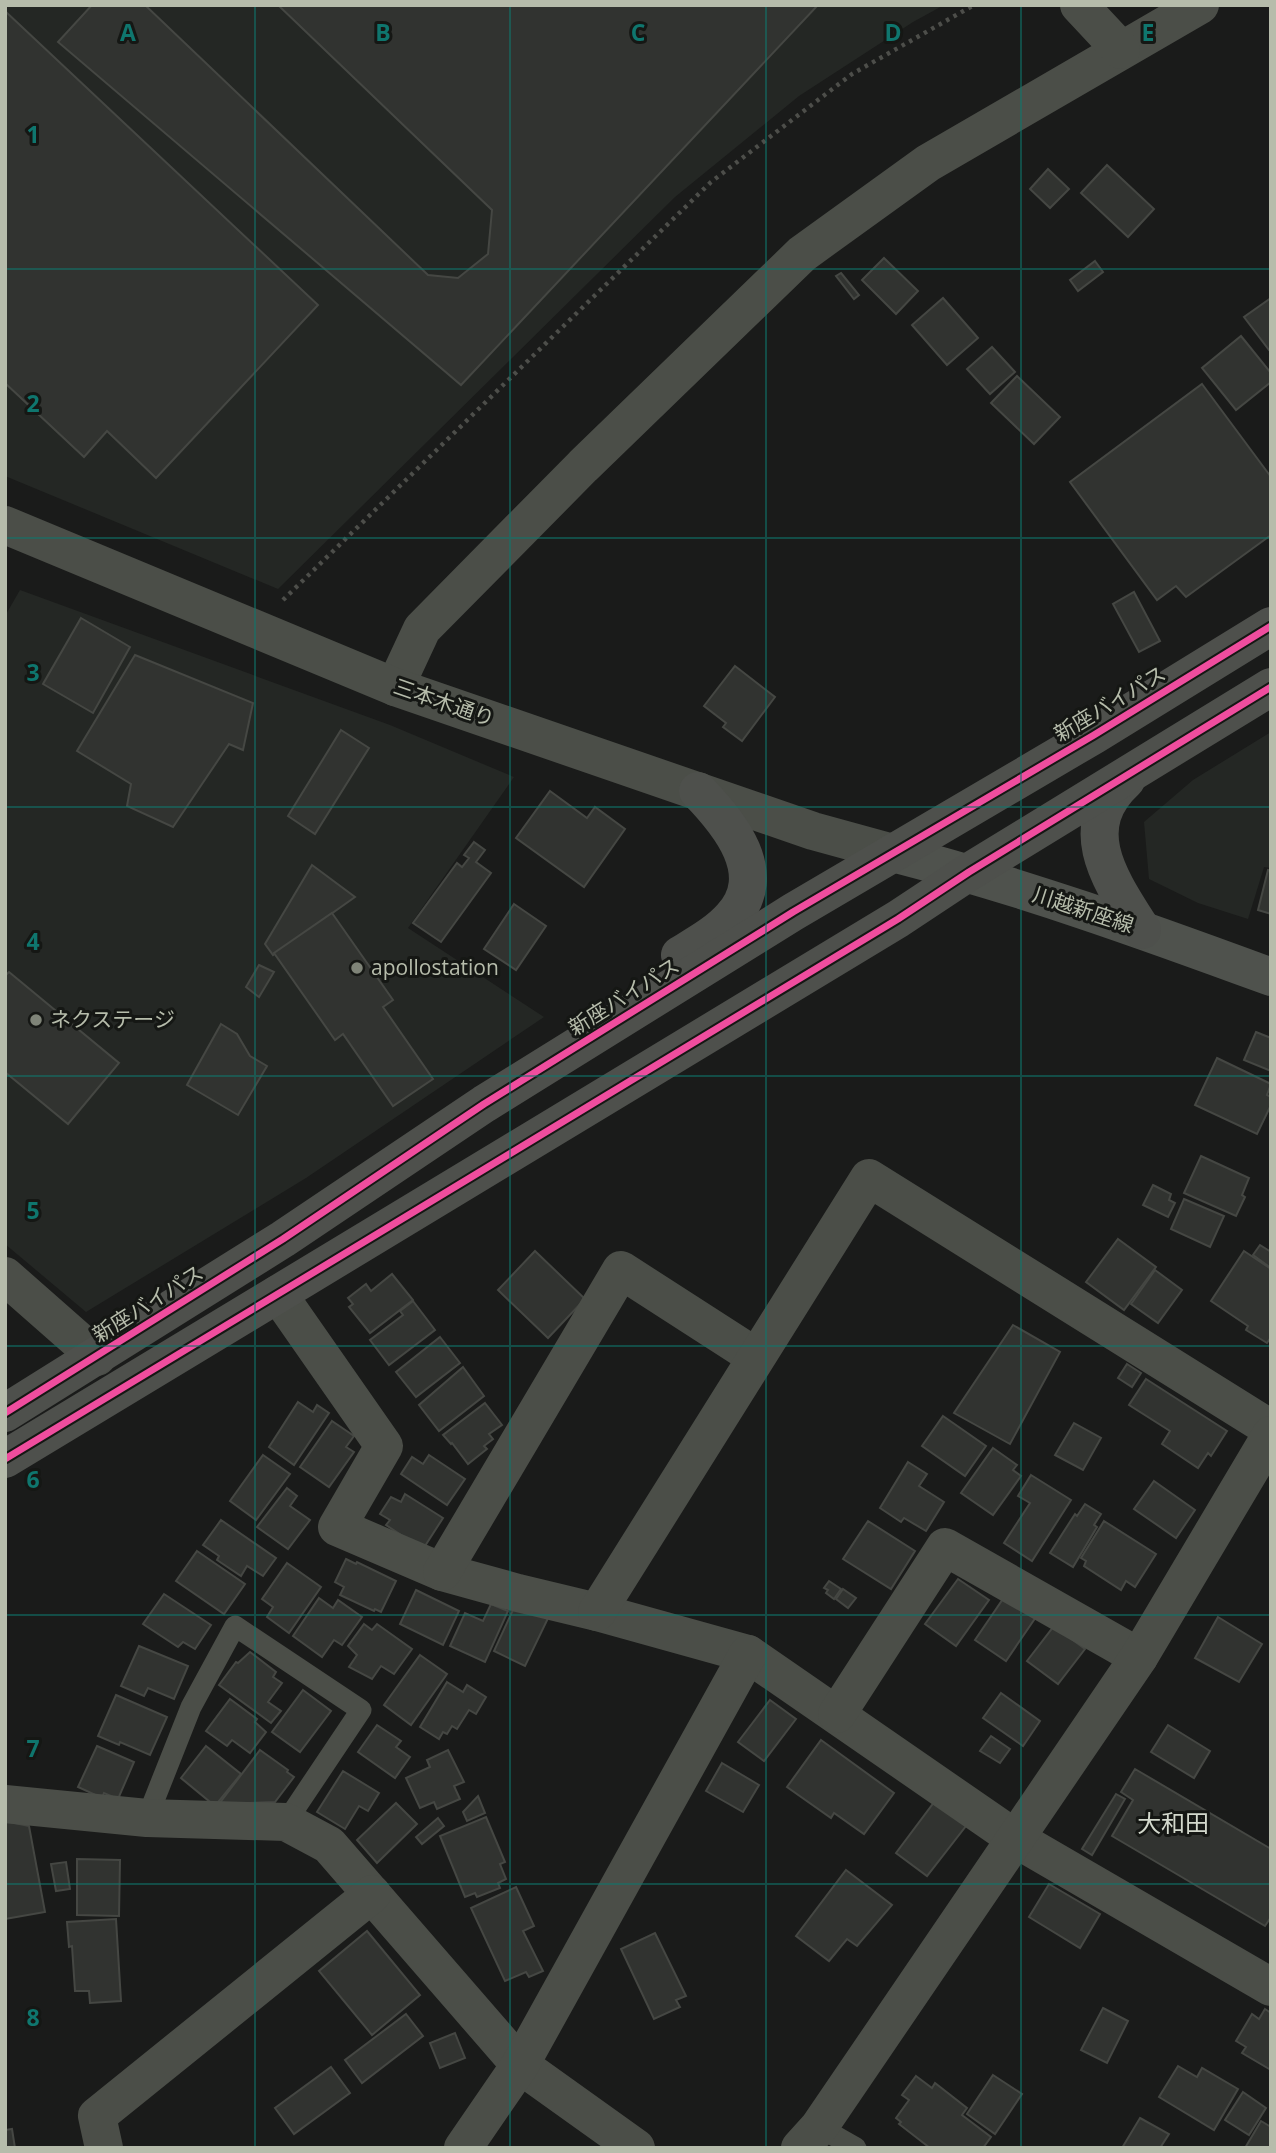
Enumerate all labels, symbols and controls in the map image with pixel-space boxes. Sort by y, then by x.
text: A [120,16,136,48]
text: B [375,16,391,48]
text: C [631,16,645,48]
text: D [884,16,902,48]
text: E [1142,16,1154,48]
text: 1 [26,118,40,150]
text: 2 [26,387,40,419]
text: 3 [26,656,40,688]
street label: 新座バイパス [1048,659,1171,747]
street label: 三本木通り [390,672,499,732]
street label: 川越新座線 [1029,880,1138,939]
text: 4 [26,925,40,957]
street label: 新座バイパス [563,951,684,1041]
place label: apollostation [371,953,499,981]
marker: apollostation [349,960,365,976]
place label: ネクステージ [50,1005,175,1033]
marker: ネクステージ [28,1012,44,1028]
text: 5 [26,1194,40,1226]
street label: 新座バイパス [87,1258,208,1348]
text: 6 [26,1463,40,1495]
text: 7 [26,1732,40,1764]
district label: 大和田 [1137,1806,1209,1839]
text: 8 [26,2001,40,2033]

